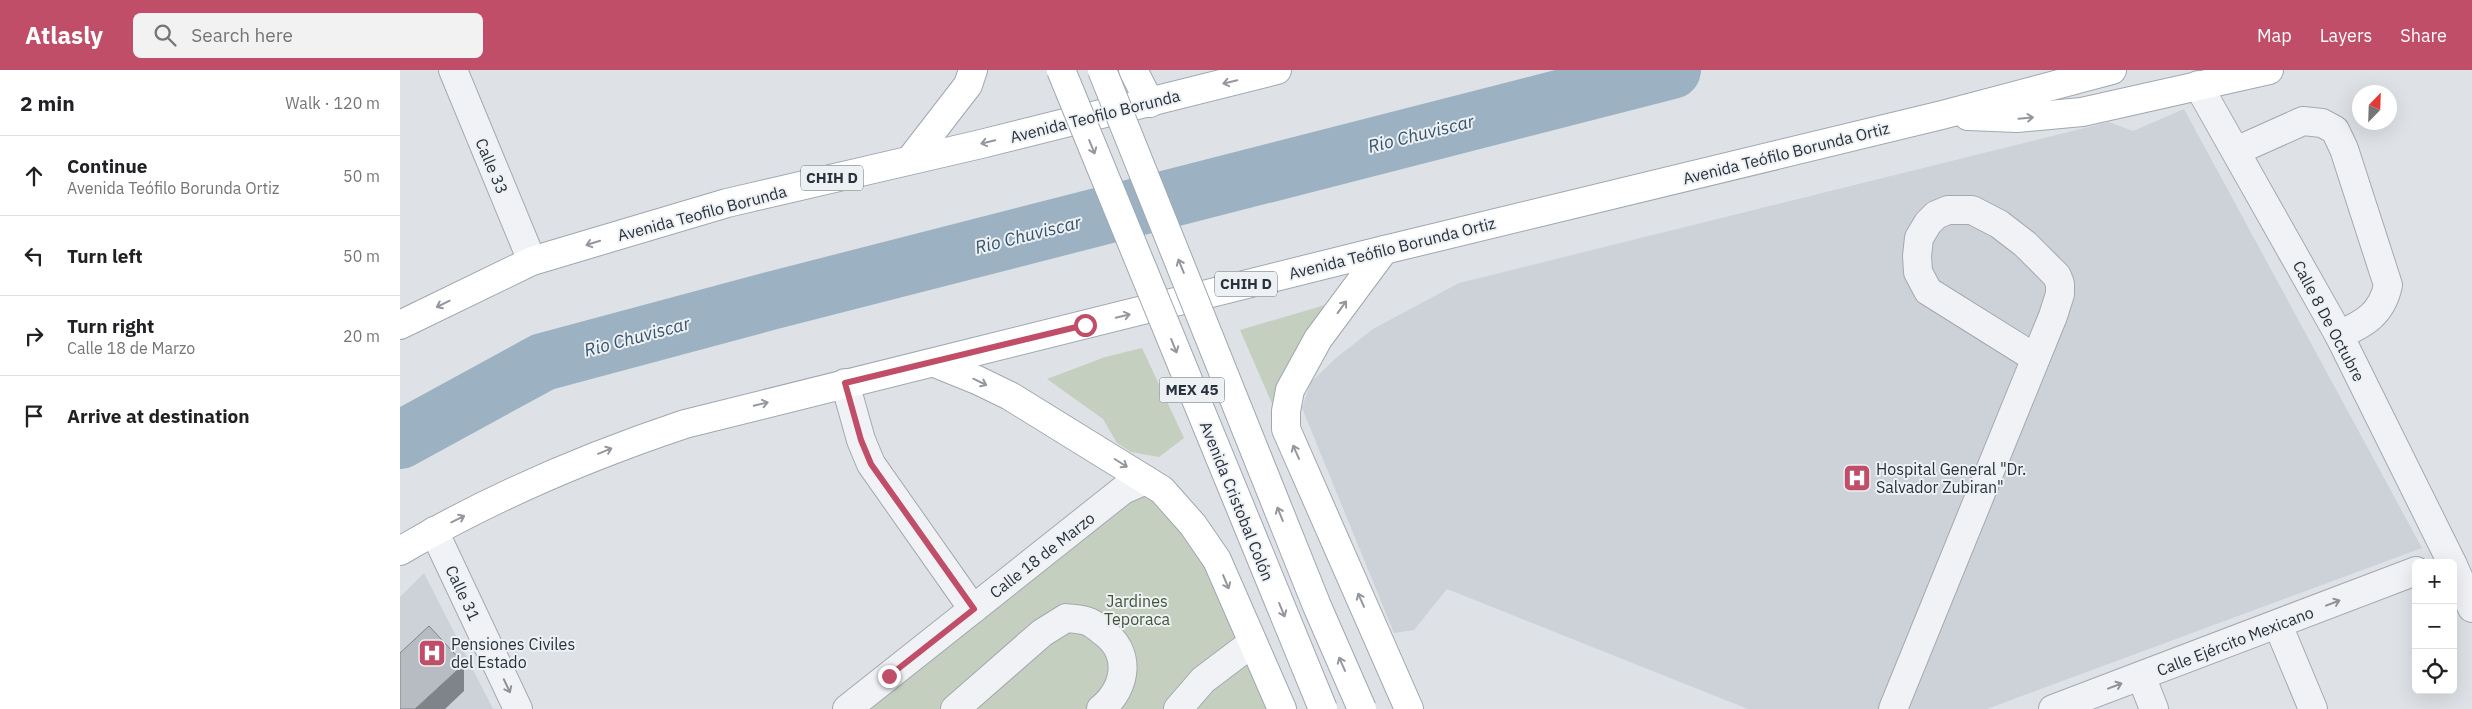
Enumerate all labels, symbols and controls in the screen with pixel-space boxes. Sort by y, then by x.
search box [133,13,483,58]
text: Atlasly [25,19,103,51]
icon: search [151,21,179,49]
text: Search here [191,23,293,47]
text: Map [2257,24,2292,47]
text: Layers [2320,24,2372,47]
text: Share [2400,24,2447,47]
one-way arrow [1223,78,1239,87]
street label: Avenida Teofilo Borunda [1008,85,1182,147]
north arrow [2352,85,2397,130]
text: 2 min [20,89,75,117]
text: Walk · 120 m [285,93,380,113]
water label: Rio Chuviscar [1365,109,1477,158]
one-way arrow [2017,113,2033,122]
street label: Avenida Teófilo Borunda Ortiz [1681,118,1891,188]
street label: Calle 33 [471,135,513,197]
one-way arrow [980,138,996,147]
one-way arrow [1089,140,1098,155]
text: Continue [67,154,147,178]
icon: ahead [20,162,48,190]
text: 50 m [343,166,380,186]
road number: CHIH D [801,166,863,190]
text: Avenida Teófilo Borunda Ortiz [67,178,279,198]
street label: Avenida Teofilo Borunda [615,181,789,245]
water label: Rio Chuviscar [972,210,1084,259]
street label: Avenida Teófilo Borunda Ortiz [1287,213,1497,283]
one-way arrow [585,238,601,248]
icon: left [20,242,48,270]
text: Turn left [67,244,143,268]
text: 50 m [343,246,380,266]
street label: Calle 8 De Octubre [2289,257,2369,385]
one-way arrow [1175,259,1185,274]
road number: CHIH D [1215,272,1277,296]
one-way arrow [436,300,451,309]
one-way arrow [1337,300,1347,314]
one-way arrow [1114,310,1130,320]
water label: Rio Chuviscar [581,311,693,362]
text: Turn right [67,314,154,338]
route start [1074,314,1097,337]
icon: right [20,322,48,350]
text: 20 m [343,326,380,346]
text: Calle 18 de Marzo [67,338,195,358]
one-way arrow [1170,338,1179,354]
one-way arrow [972,377,987,387]
road number: MEX 45 [1160,378,1224,402]
one-way arrow [752,399,768,409]
icon: arrive [20,402,48,430]
text: Arrive at destination [67,404,250,428]
street label: Avenida Cristobal Colón [1196,418,1278,584]
one-way arrow [1290,444,1299,459]
one-way arrow [597,446,612,455]
one-way arrow [1113,459,1127,469]
place label: Hospital General "Dr. Salvador Zubiran" [1876,459,2026,497]
hospital icon: Hospital General "Dr. Salvador Zubiran" [1842,463,1872,493]
one-way arrow [1275,507,1284,522]
street label: Calle 18 de Marzo [985,508,1099,602]
one-way arrow [450,514,465,523]
map controls [2412,559,2457,694]
button: + [2412,559,2457,604]
street label: Calle 31 [441,562,485,624]
one-way arrow [1222,574,1232,589]
park label: Jardines Teporaca [1104,591,1170,629]
one-way arrow [1356,593,1366,608]
one-way arrow [2324,598,2340,607]
one-way arrow [1278,602,1287,617]
street label: Calle Ejército Mexicano [2154,602,2316,680]
button: − [2412,604,2457,649]
place label: Pensiones Civiles del Estado [451,634,575,672]
hospital icon: Pensiones Civiles del Estado [417,638,447,668]
button: locate [2412,649,2457,694]
one-way arrow [1337,657,1347,672]
route end [878,665,901,688]
one-way arrow [503,678,512,693]
one-way arrow [2107,681,2123,690]

